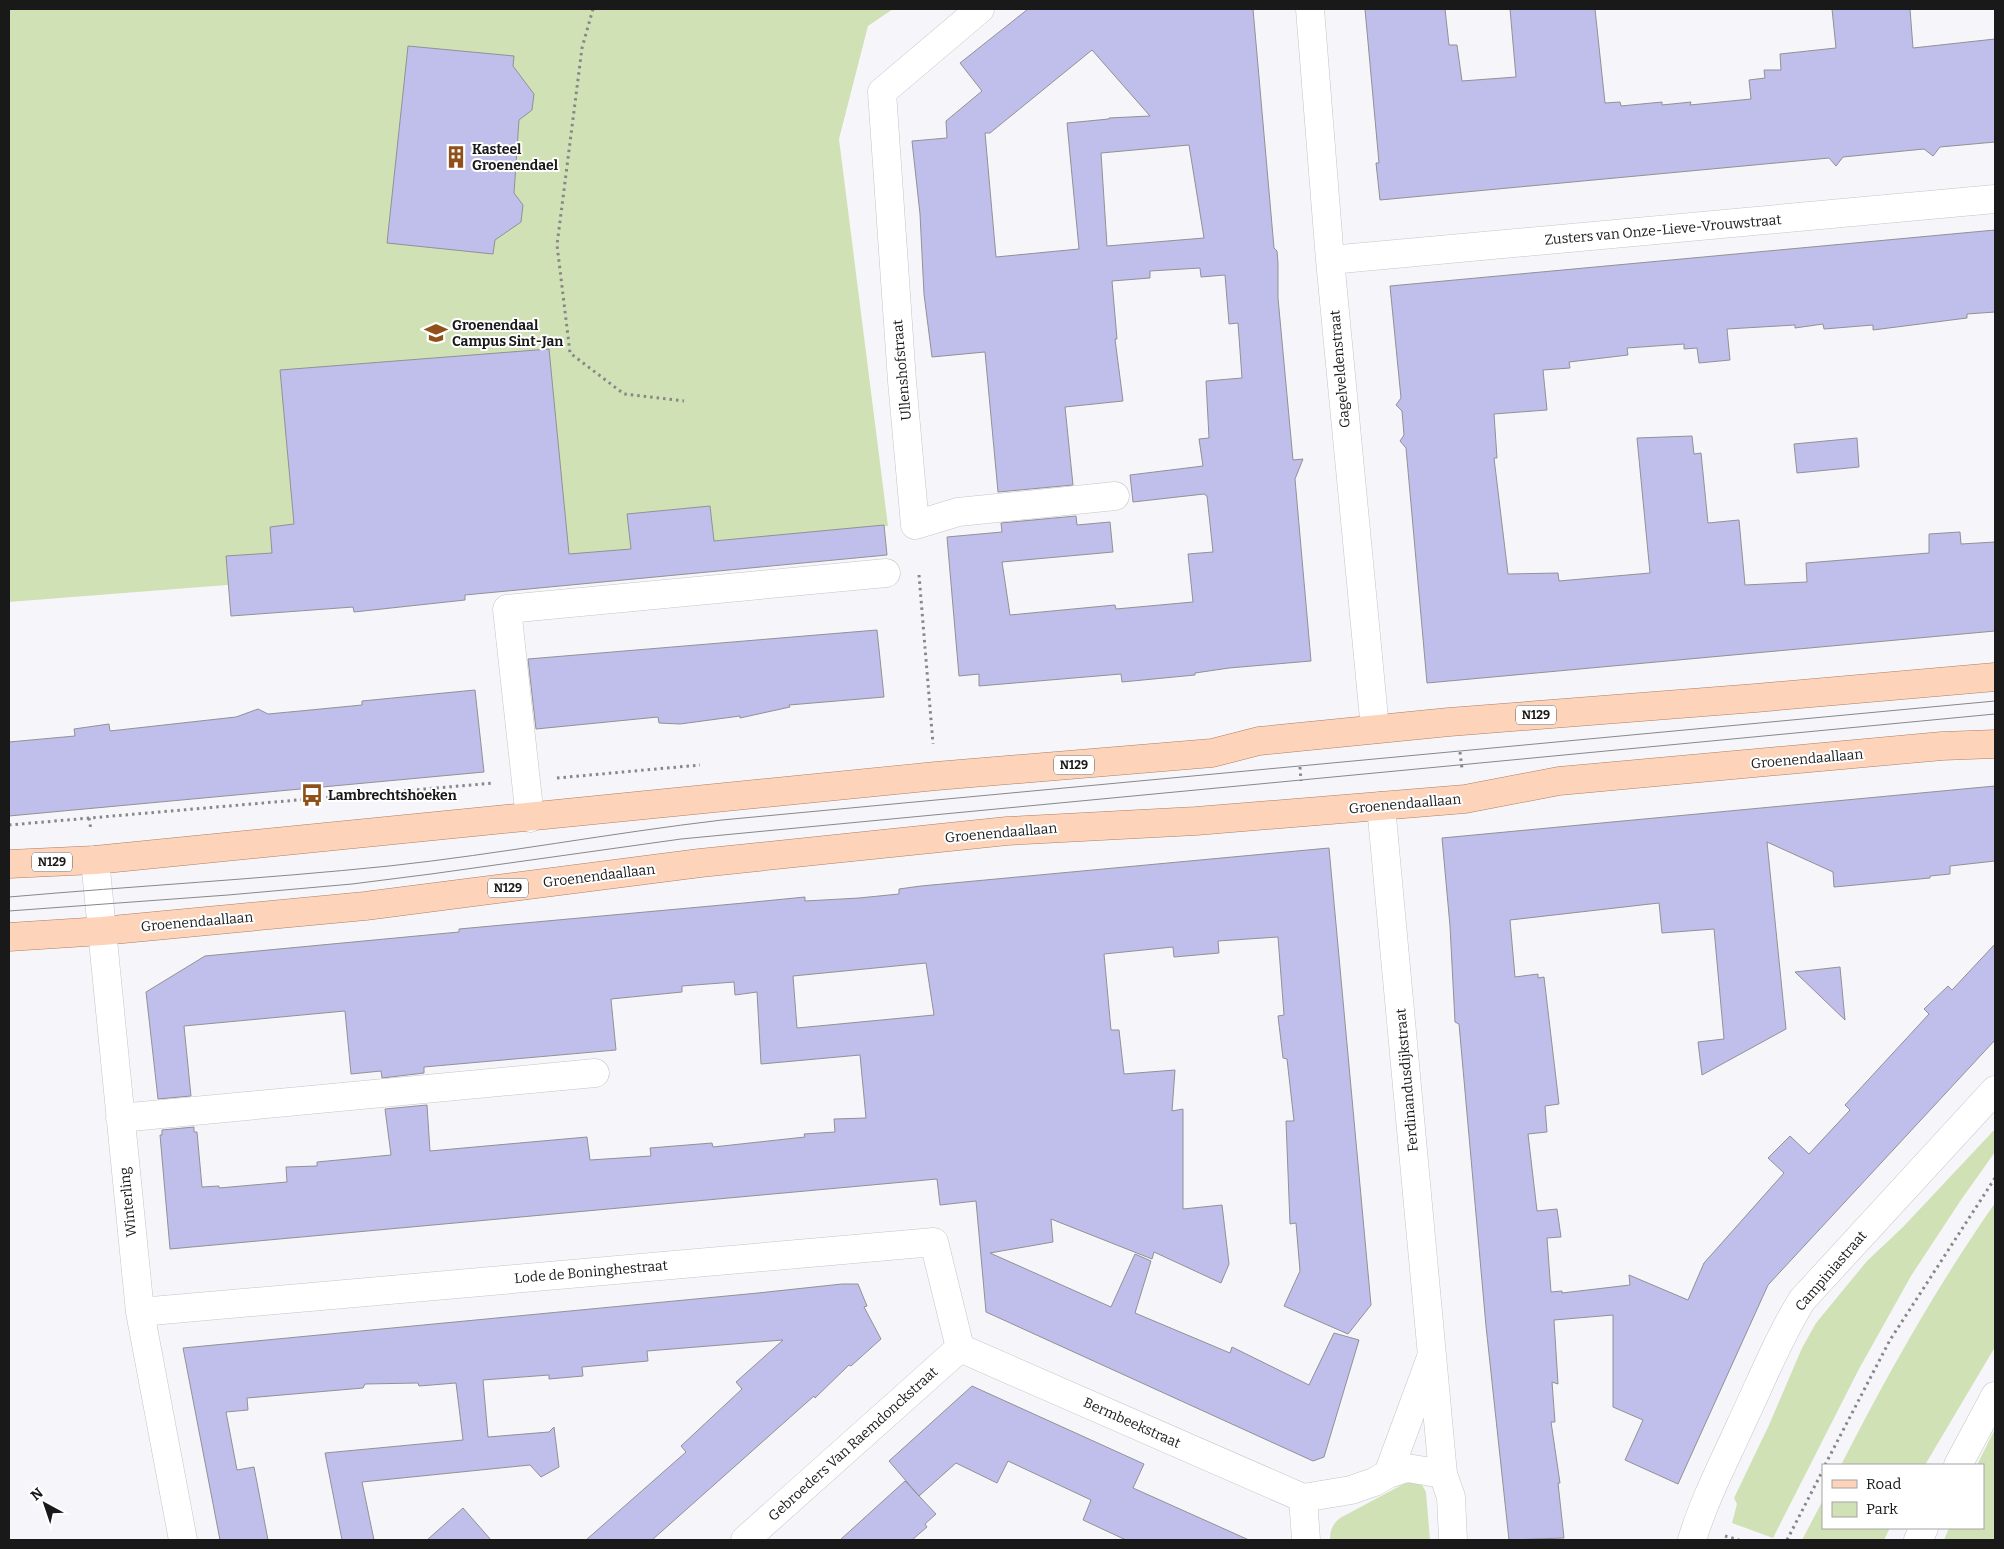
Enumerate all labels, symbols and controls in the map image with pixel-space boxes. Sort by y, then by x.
place label: Kasteel Groenendael [472,141,559,174]
building icon: Kasteel Groenendael [443,144,469,170]
street label: Zusters van Onze-Lieve-Vrouwstraat [1544,211,1782,249]
street label: Gagelveldenstraat [1326,309,1354,429]
place label: Groenendaal Campus Sint-Jan [452,317,563,350]
street label: Ullenshofstraat [889,319,915,421]
school or university icon: Groenendaal Campus Sint-Jan [423,320,449,346]
road number: N129 [1516,706,1556,724]
street label: Groenendaallaan [1750,746,1864,772]
road number: N129 [1054,756,1094,774]
bus stop icon: Lambrechtshoeken [299,782,325,808]
place label: Lambrechtshoeken [328,787,457,804]
street label: Groenendaallaan [1348,791,1462,817]
street label: Groenendaallaan [944,820,1058,846]
road number: N129 [32,852,72,872]
street label: Groenendaallaan [542,861,656,891]
road number: N129 [488,878,528,898]
street label: Groenendaallaan [140,909,254,935]
street label: Ferdinandusdijkstraat [1392,1008,1422,1152]
street label: Winterling [116,1166,140,1238]
street label: Campiniastraat [1792,1227,1870,1315]
street label: Lode de Boninghestraat [514,1257,668,1287]
street label: Gebroeders Van Raemdonckstraat [765,1363,941,1525]
street label: Bermbeekstraat [1081,1394,1183,1452]
legend [1822,1464,1984,1529]
text: Road [1866,1475,1901,1493]
north arrow [20,1479,70,1529]
text: N [27,1484,47,1504]
text: Park [1866,1500,1898,1518]

